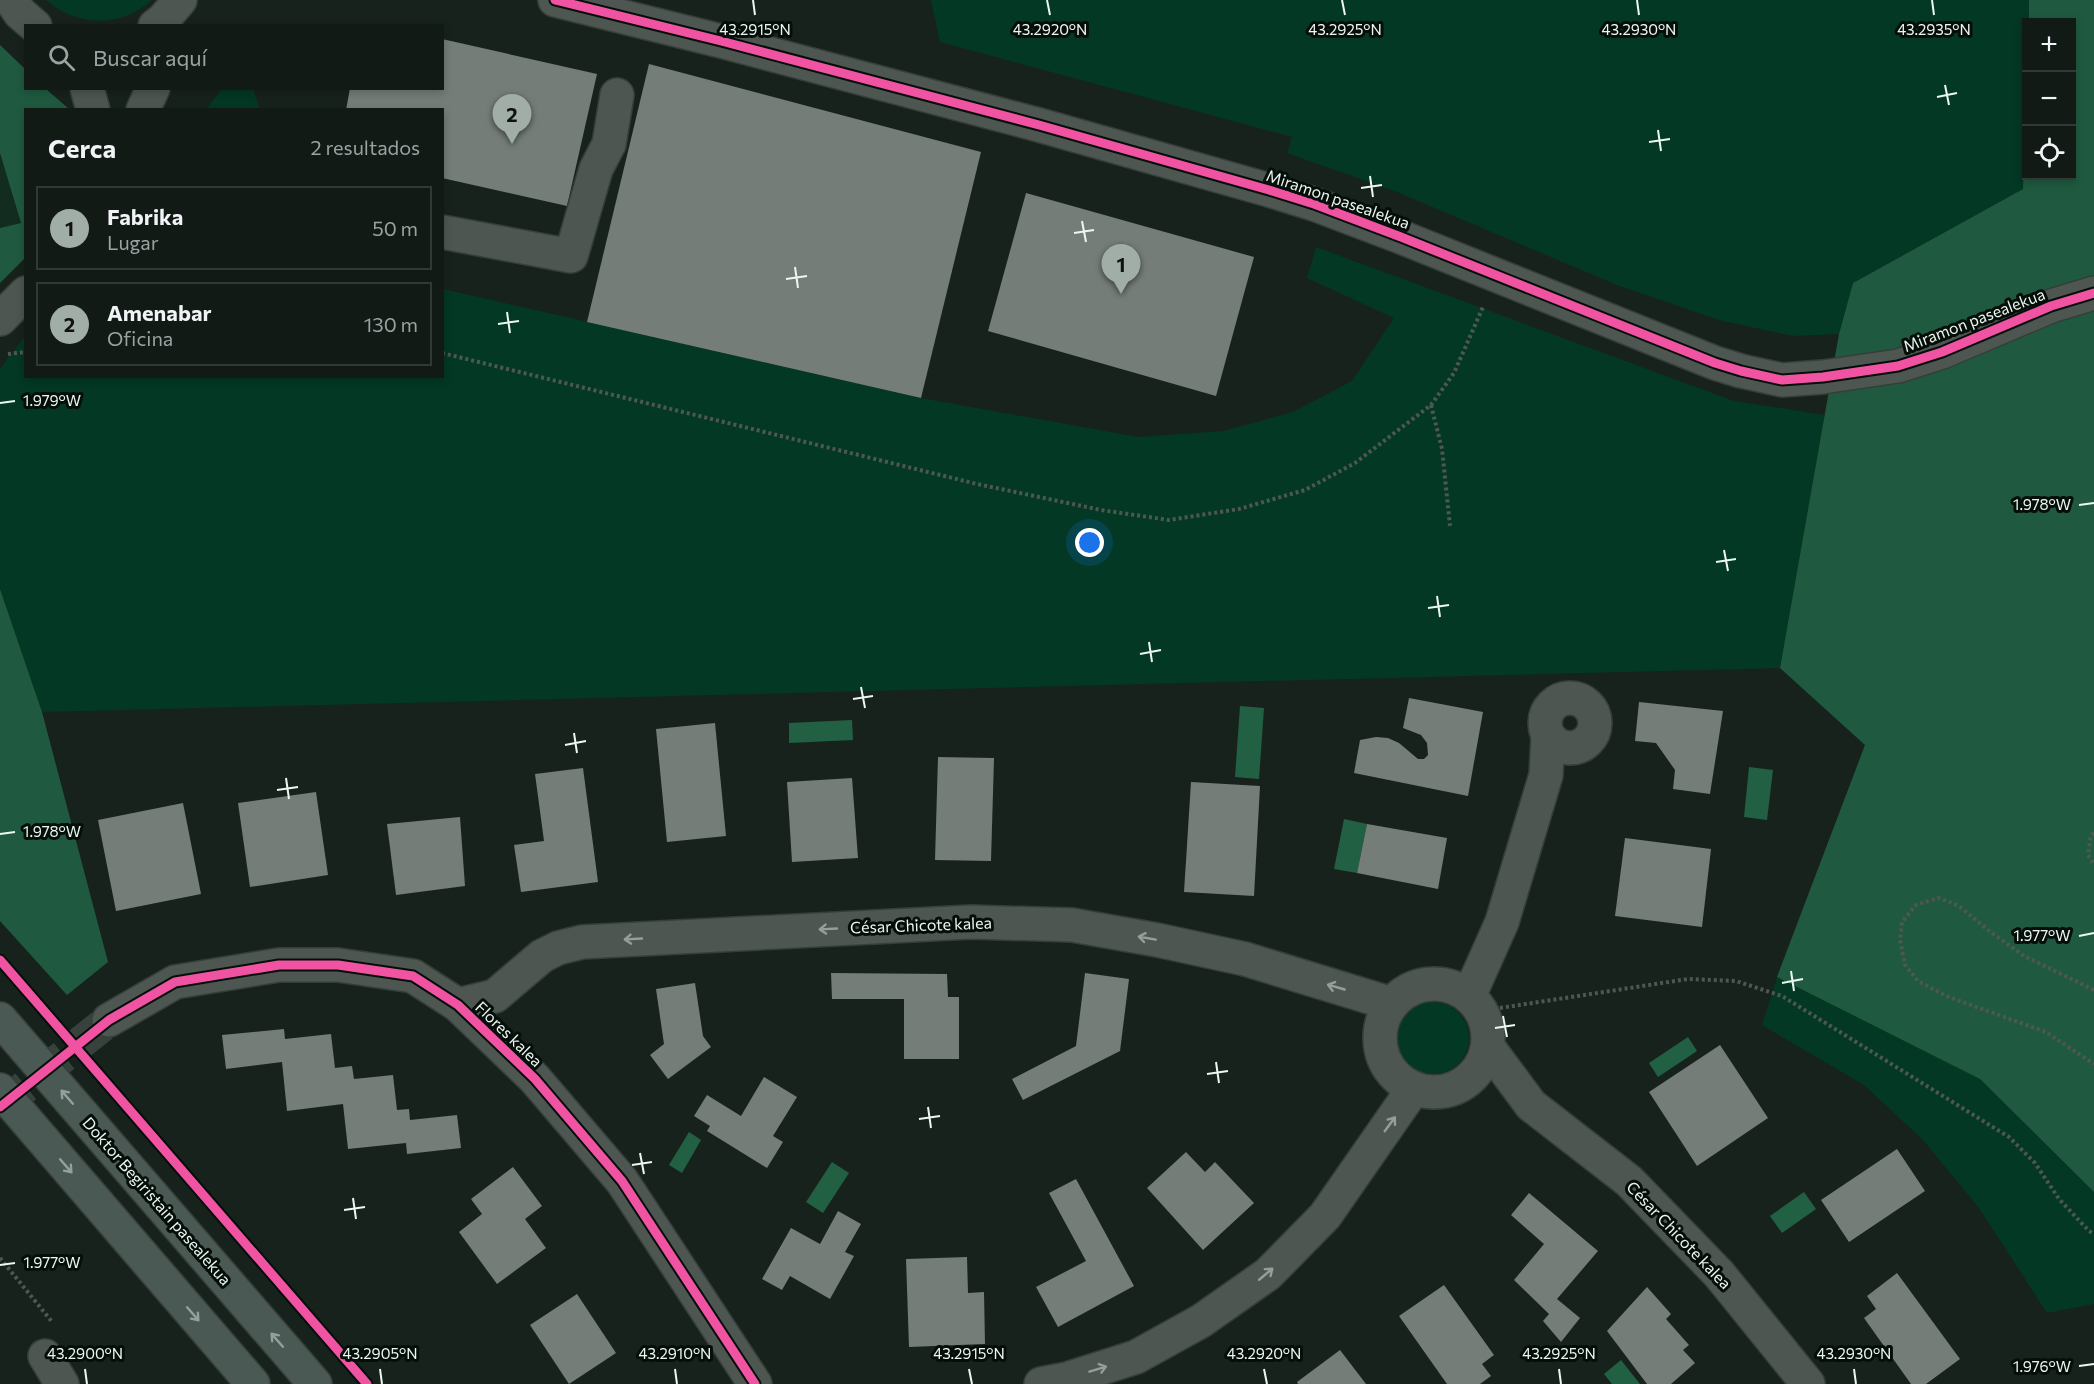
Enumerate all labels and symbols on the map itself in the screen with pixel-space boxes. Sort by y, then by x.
text: 43.2915°N [719,20,791,38]
text: 43.2920°N [1013,20,1087,38]
text: 43.2925°N [1308,20,1382,38]
text: 43.2930°N [1602,20,1676,38]
text: 43.2935°N [1897,20,1971,38]
pin: 2 [492,94,532,144]
street label: Miramon pasealekua [1264,165,1412,232]
pin: 1 [1102,244,1140,294]
street label: Miramon pasealekua [1900,284,2047,355]
text: 1.979°W [23,391,81,409]
text: 1.978°W [2013,495,2071,513]
your location [1075,528,1104,557]
text: 1.978°W [23,822,81,840]
street label: César Chicote kalea [850,913,992,936]
one-way arrow [818,923,838,934]
text: 1.977°W [2013,926,2071,944]
one-way arrow [1138,932,1158,943]
one-way arrow [624,934,644,945]
one-way arrow [1327,981,1346,992]
street label: Flores kalea [472,997,547,1070]
one-way arrow [60,1089,74,1104]
street label: Doktor Begiristain pasealekua [79,1113,236,1289]
one-way arrow [1384,1117,1396,1133]
one-way arrow [59,1158,72,1174]
street label: César Chicote kalea [1623,1177,1736,1292]
text: 1.977°W [23,1253,81,1271]
one-way arrow [1258,1268,1274,1281]
one-way arrow [186,1306,200,1321]
one-way arrow [270,1332,283,1348]
text: 43.2900°N [47,1344,123,1362]
text: 43.2905°N [342,1344,418,1362]
text: 43.2910°N [639,1344,711,1362]
text: 43.2915°N [933,1344,1005,1362]
text: 43.2920°N [1227,1344,1301,1362]
text: 43.2925°N [1522,1344,1596,1362]
text: 43.2930°N [1817,1344,1891,1362]
text: 1.976°W [2013,1357,2071,1375]
one-way arrow [1088,1363,1107,1374]

